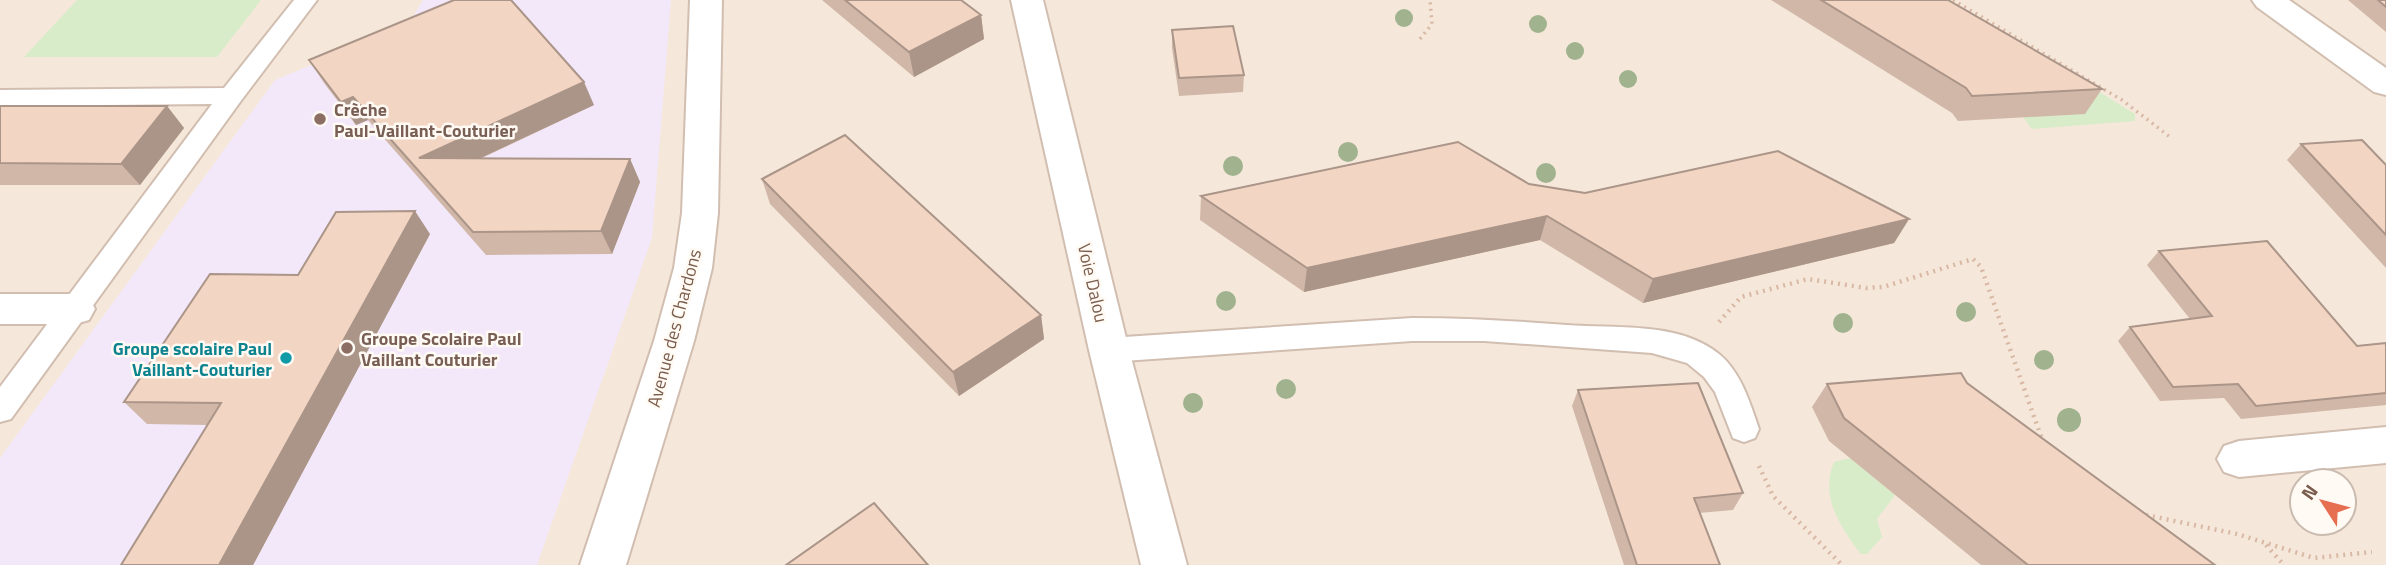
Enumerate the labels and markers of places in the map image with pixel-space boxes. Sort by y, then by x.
place label: Crèche Paul-Vaillant-Couturier [334,96,516,144]
marker: Crèche Paul-Vaillant-Couturier [312,111,328,127]
place label: Groupe Scolaire Paul Vaillant Couturier [361,325,522,373]
place label: Groupe scolaire Paul Vaillant-Couturier [113,335,272,383]
marker: Groupe Scolaire Paul Vaillant Couturier [339,340,355,356]
marker: Groupe scolaire Paul Vaillant-Couturier [278,350,294,366]

